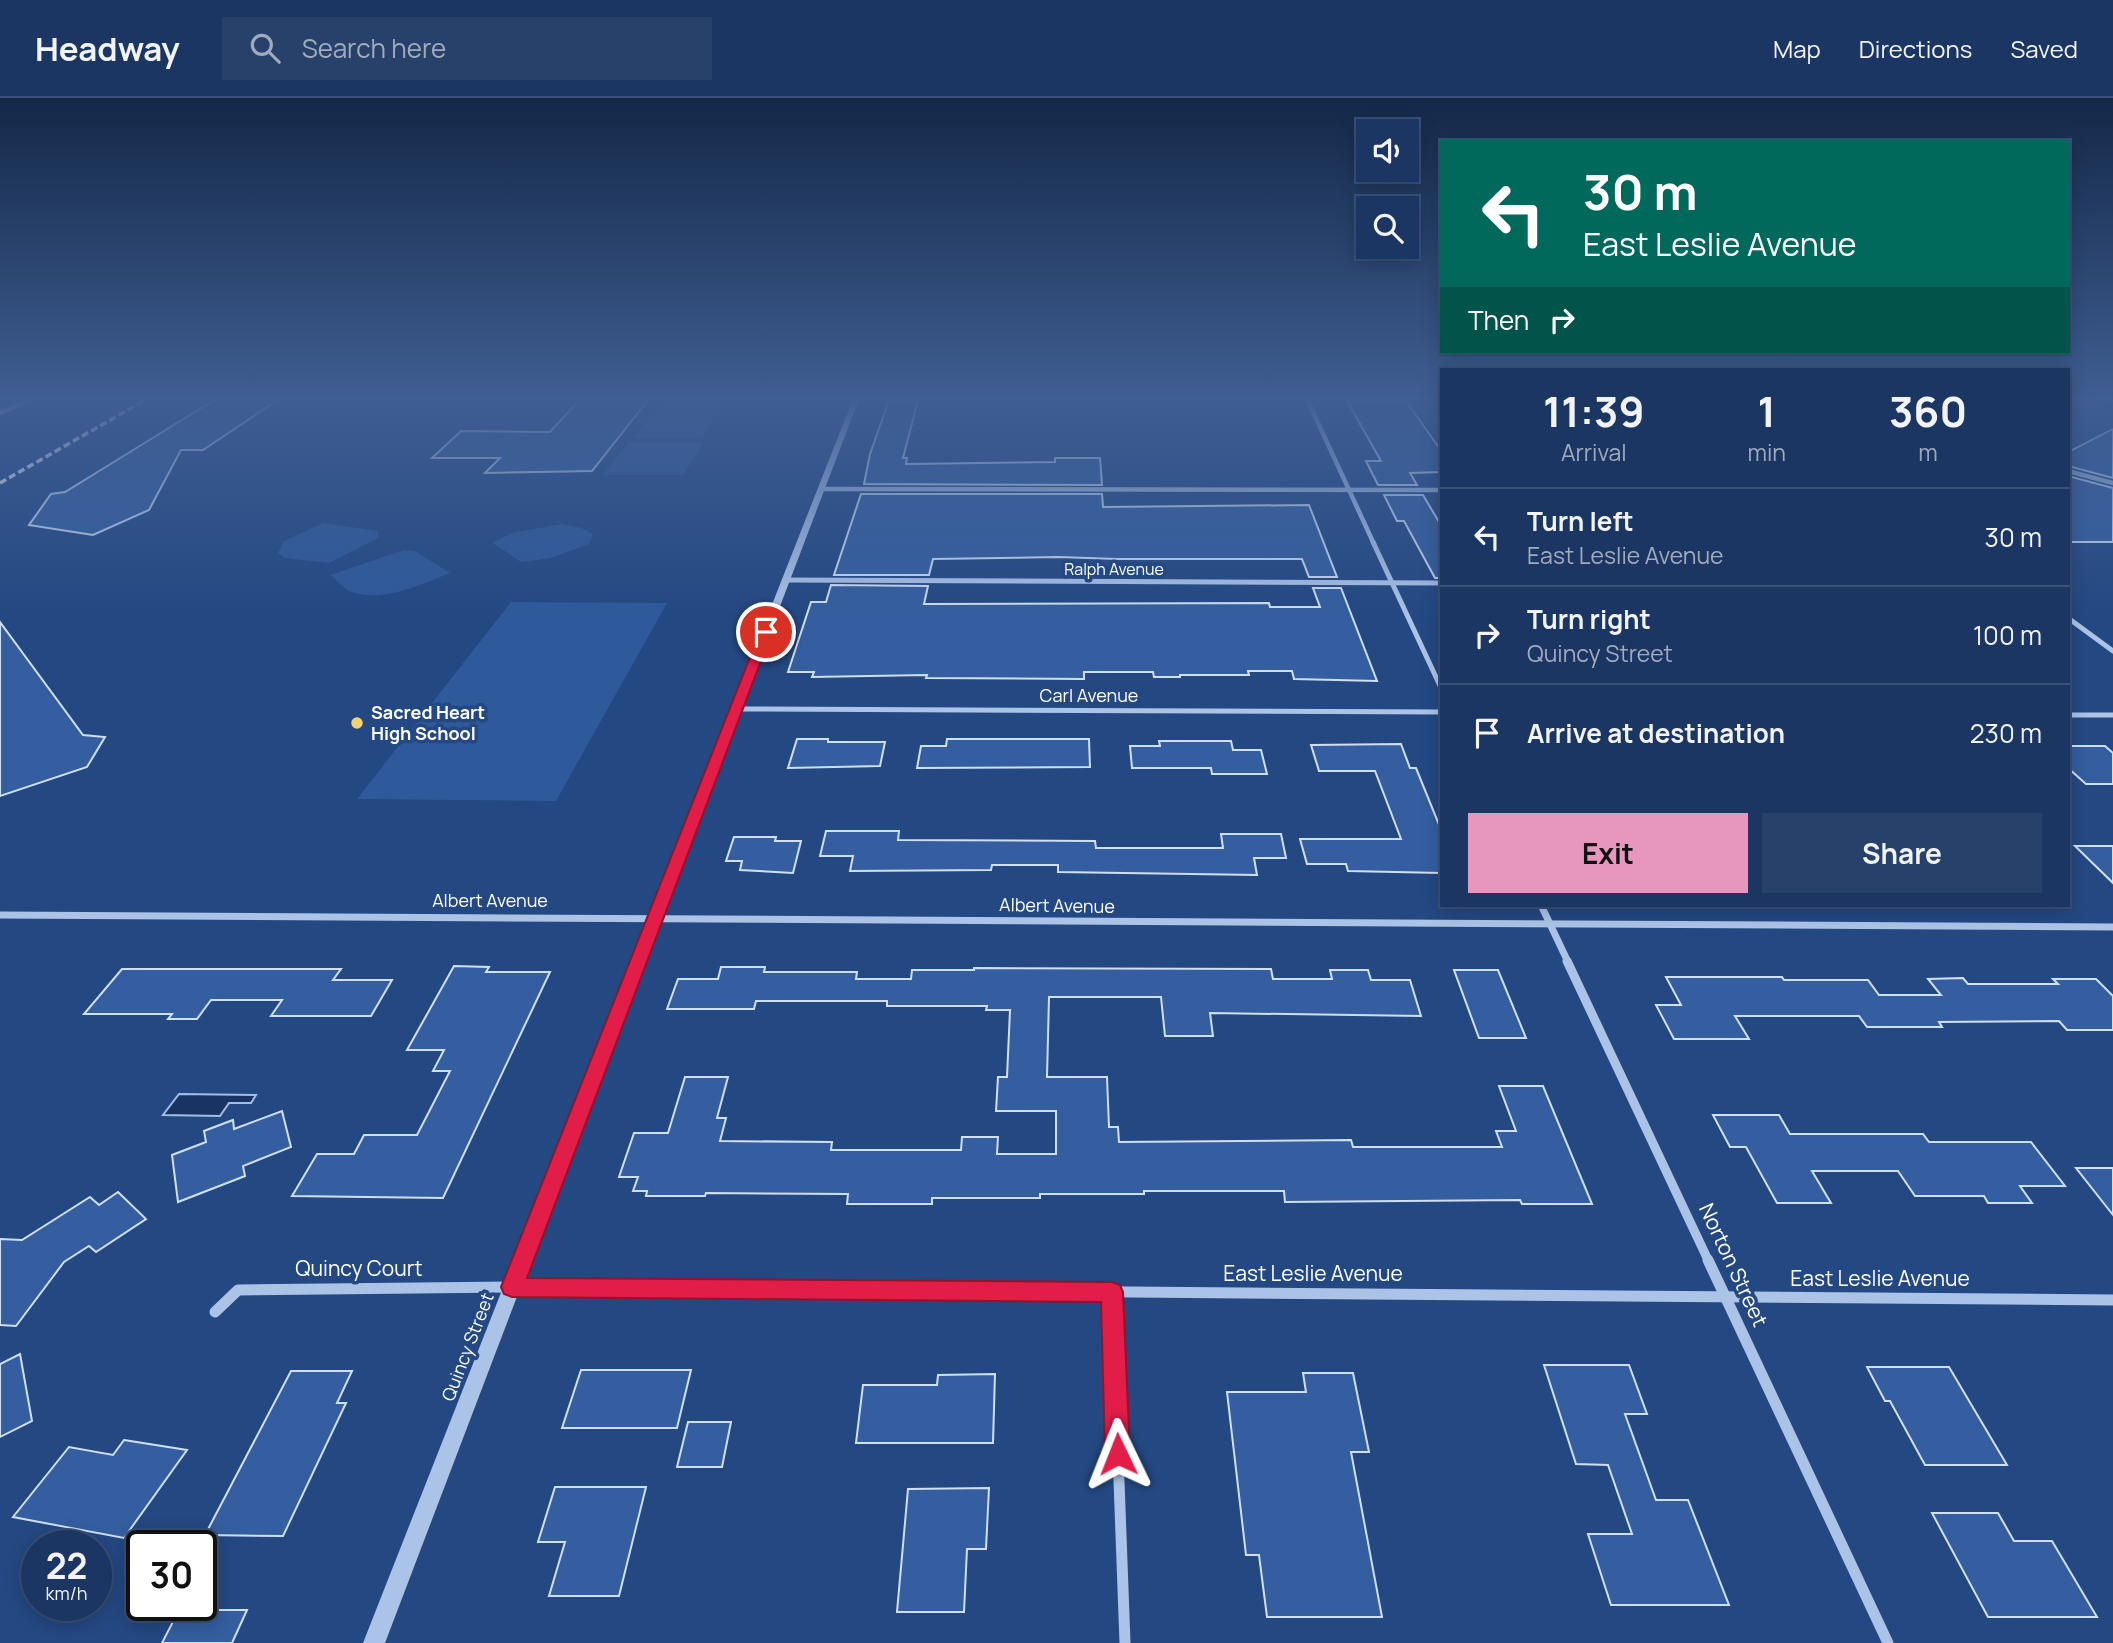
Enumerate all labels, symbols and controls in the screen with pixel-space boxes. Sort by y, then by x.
search box [222,17,712,80]
text: Headway [35,26,180,71]
icon: search [246,29,284,67]
text: Search here [302,30,446,66]
text: Map [1773,32,1821,65]
text: Directions [1859,32,1972,65]
text: Saved [2010,32,2078,65]
map controls [1356,119,1419,259]
button: sound [1356,119,1419,182]
text: 30 m [1583,158,1698,225]
icon: left [1468,168,1559,259]
button: search [1356,196,1419,259]
text: East Leslie Avenue [1583,222,1856,266]
icon: right [1543,301,1581,339]
text: Then [1468,302,1529,338]
text: 11:39 [1543,382,1645,440]
text: 1 [1758,382,1776,440]
text: 360 [1889,382,1967,440]
text: Arrival [1561,436,1627,468]
text: min [1747,436,1786,468]
text: m [1918,436,1938,468]
text: Turn left [1527,503,1634,539]
icon: left [1468,518,1506,556]
text: 30 m [1985,519,2042,555]
text: East Leslie Avenue [1527,539,1724,571]
street label: Ralph Avenue [1064,558,1164,580]
text: Turn right [1527,601,1651,637]
pin [736,602,796,662]
icon: arrive [747,613,785,651]
icon: right [1468,616,1506,654]
text: 100 m [1973,617,2042,653]
text: Quincy Street [1527,637,1673,669]
street label: Carl Avenue [1040,683,1138,707]
place label: Sacred Heart High School [371,700,485,745]
icon: arrive [1468,714,1506,752]
marker: Sacred Heart High School [349,715,365,731]
text: Arrive at destination [1527,715,1785,751]
text: 230 m [1970,715,2042,751]
button: Exit [1468,813,1748,893]
button: Share [1762,813,2042,893]
street label: Albert Avenue [432,888,548,912]
street label: Albert Avenue [999,892,1115,918]
street label: Norton Street [1693,1198,1775,1331]
street label: Quincy Court [295,1254,423,1282]
street label: East Leslie Avenue [1223,1259,1403,1287]
street label: East Leslie Avenue [1790,1264,1970,1292]
street label: Quincy Street [435,1289,499,1404]
position arrow [1081,1417,1155,1491]
speed limit sign: 30 [126,1530,217,1621]
text: 22 [46,1542,87,1590]
text: km/h [46,1581,87,1605]

